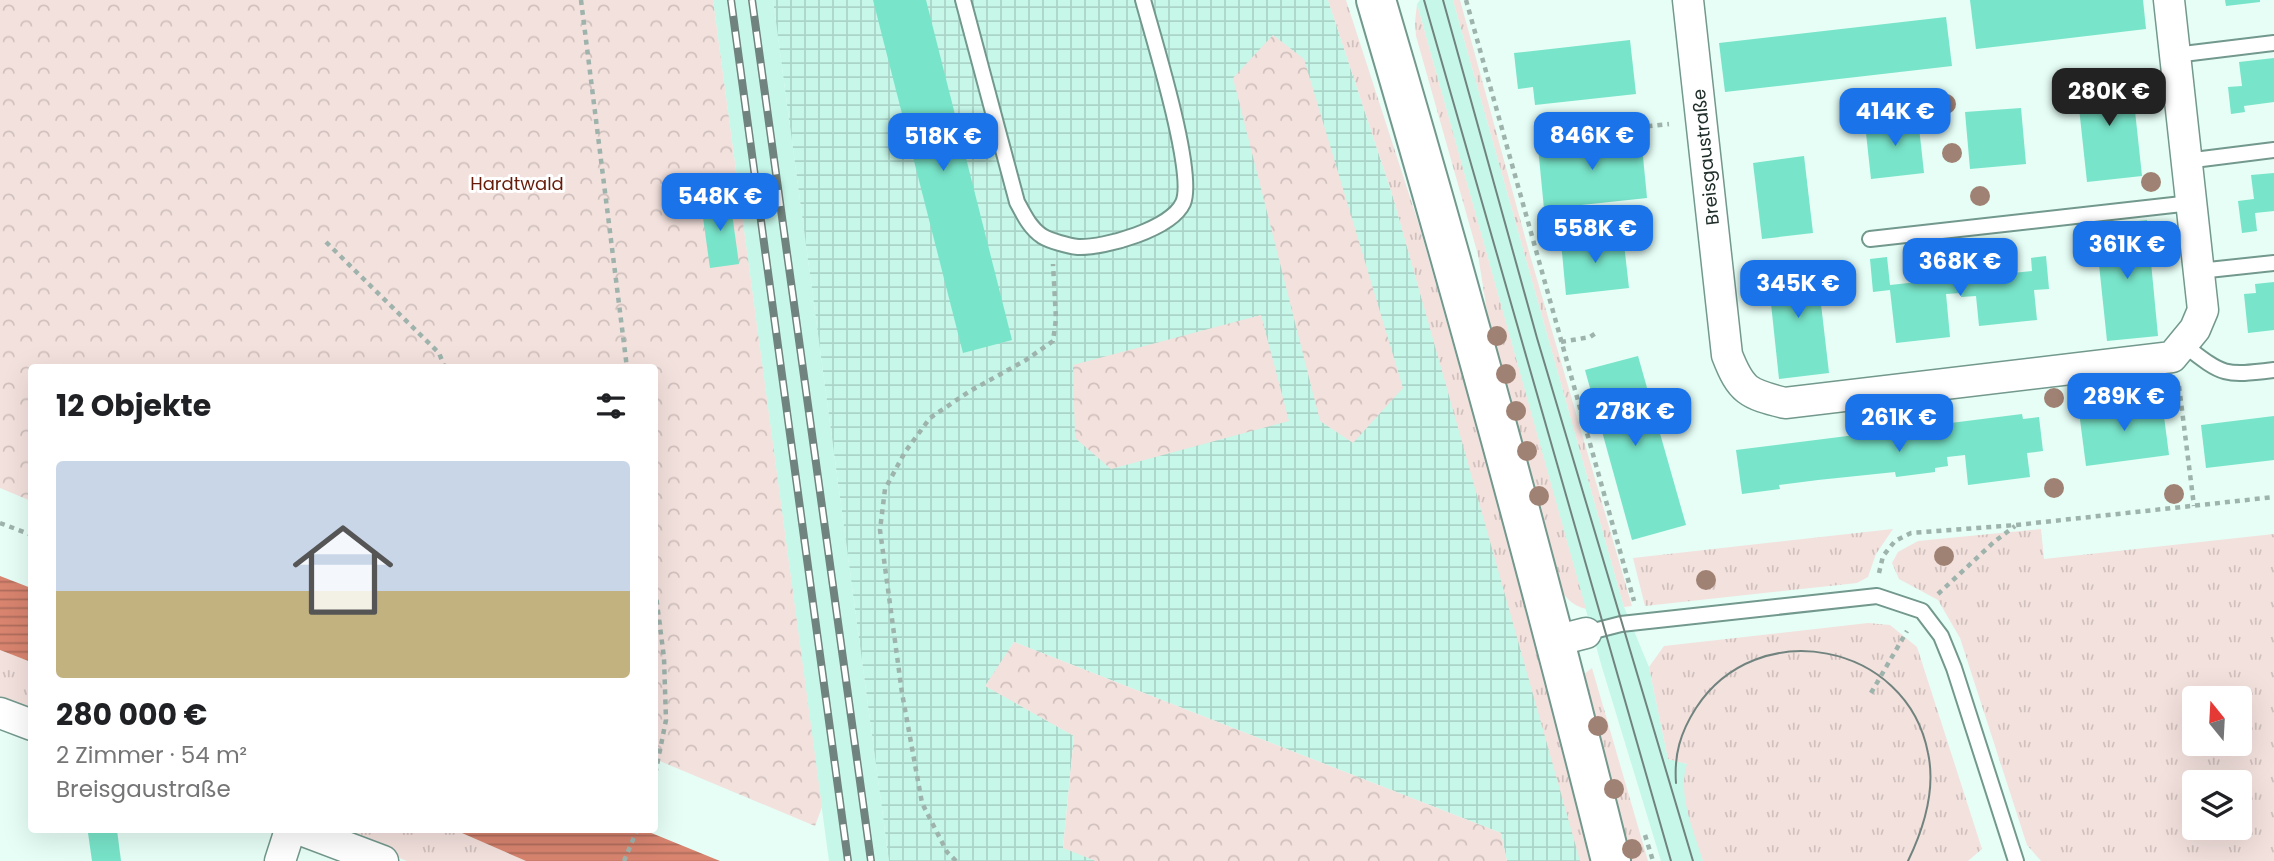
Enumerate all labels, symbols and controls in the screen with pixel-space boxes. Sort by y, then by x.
pin: 280K € [2052,68,2166,128]
text: 280K € [2068,75,2150,107]
street label: Breisgaustraße [1686,88,1725,226]
pin: 414K € [1838,88,1952,148]
text: 414K € [1855,95,1935,127]
pin: 846K € [1535,113,1649,172]
pin: 518K € [886,114,1000,173]
text: 846K € [1550,119,1634,151]
text: 518K € [904,120,982,152]
park label: Hardtwald [470,171,564,196]
pin: 548K € [663,174,777,233]
text: 548K € [678,180,762,212]
pin: 558K € [1538,205,1652,265]
text: 558K € [1553,212,1637,244]
pin: 361K € [2070,222,2184,281]
text: 361K € [2089,228,2165,260]
pin: 368K € [1903,238,2017,298]
text: 368K € [1919,245,2001,277]
pin: 345K € [1741,260,1855,320]
text: 345K € [1756,267,1840,299]
pin: 289K € [2067,374,2181,433]
text: 289K € [2083,380,2165,412]
text: 12 Objekte [56,384,211,427]
icon: filters [592,387,630,425]
pin: 278K € [1578,388,1692,448]
pin: 261K € [1842,394,1956,454]
text: 278K € [1595,395,1675,427]
text: 261K € [1861,401,1937,433]
icon: home [280,507,406,633]
north arrow [2182,686,2252,756]
map controls [2182,686,2252,840]
text: 280 000 € [56,693,207,736]
text: 2 Zimmer · 54 m² [56,739,247,771]
button: layers [2182,770,2252,840]
text: Breisgaustraße [56,773,231,805]

